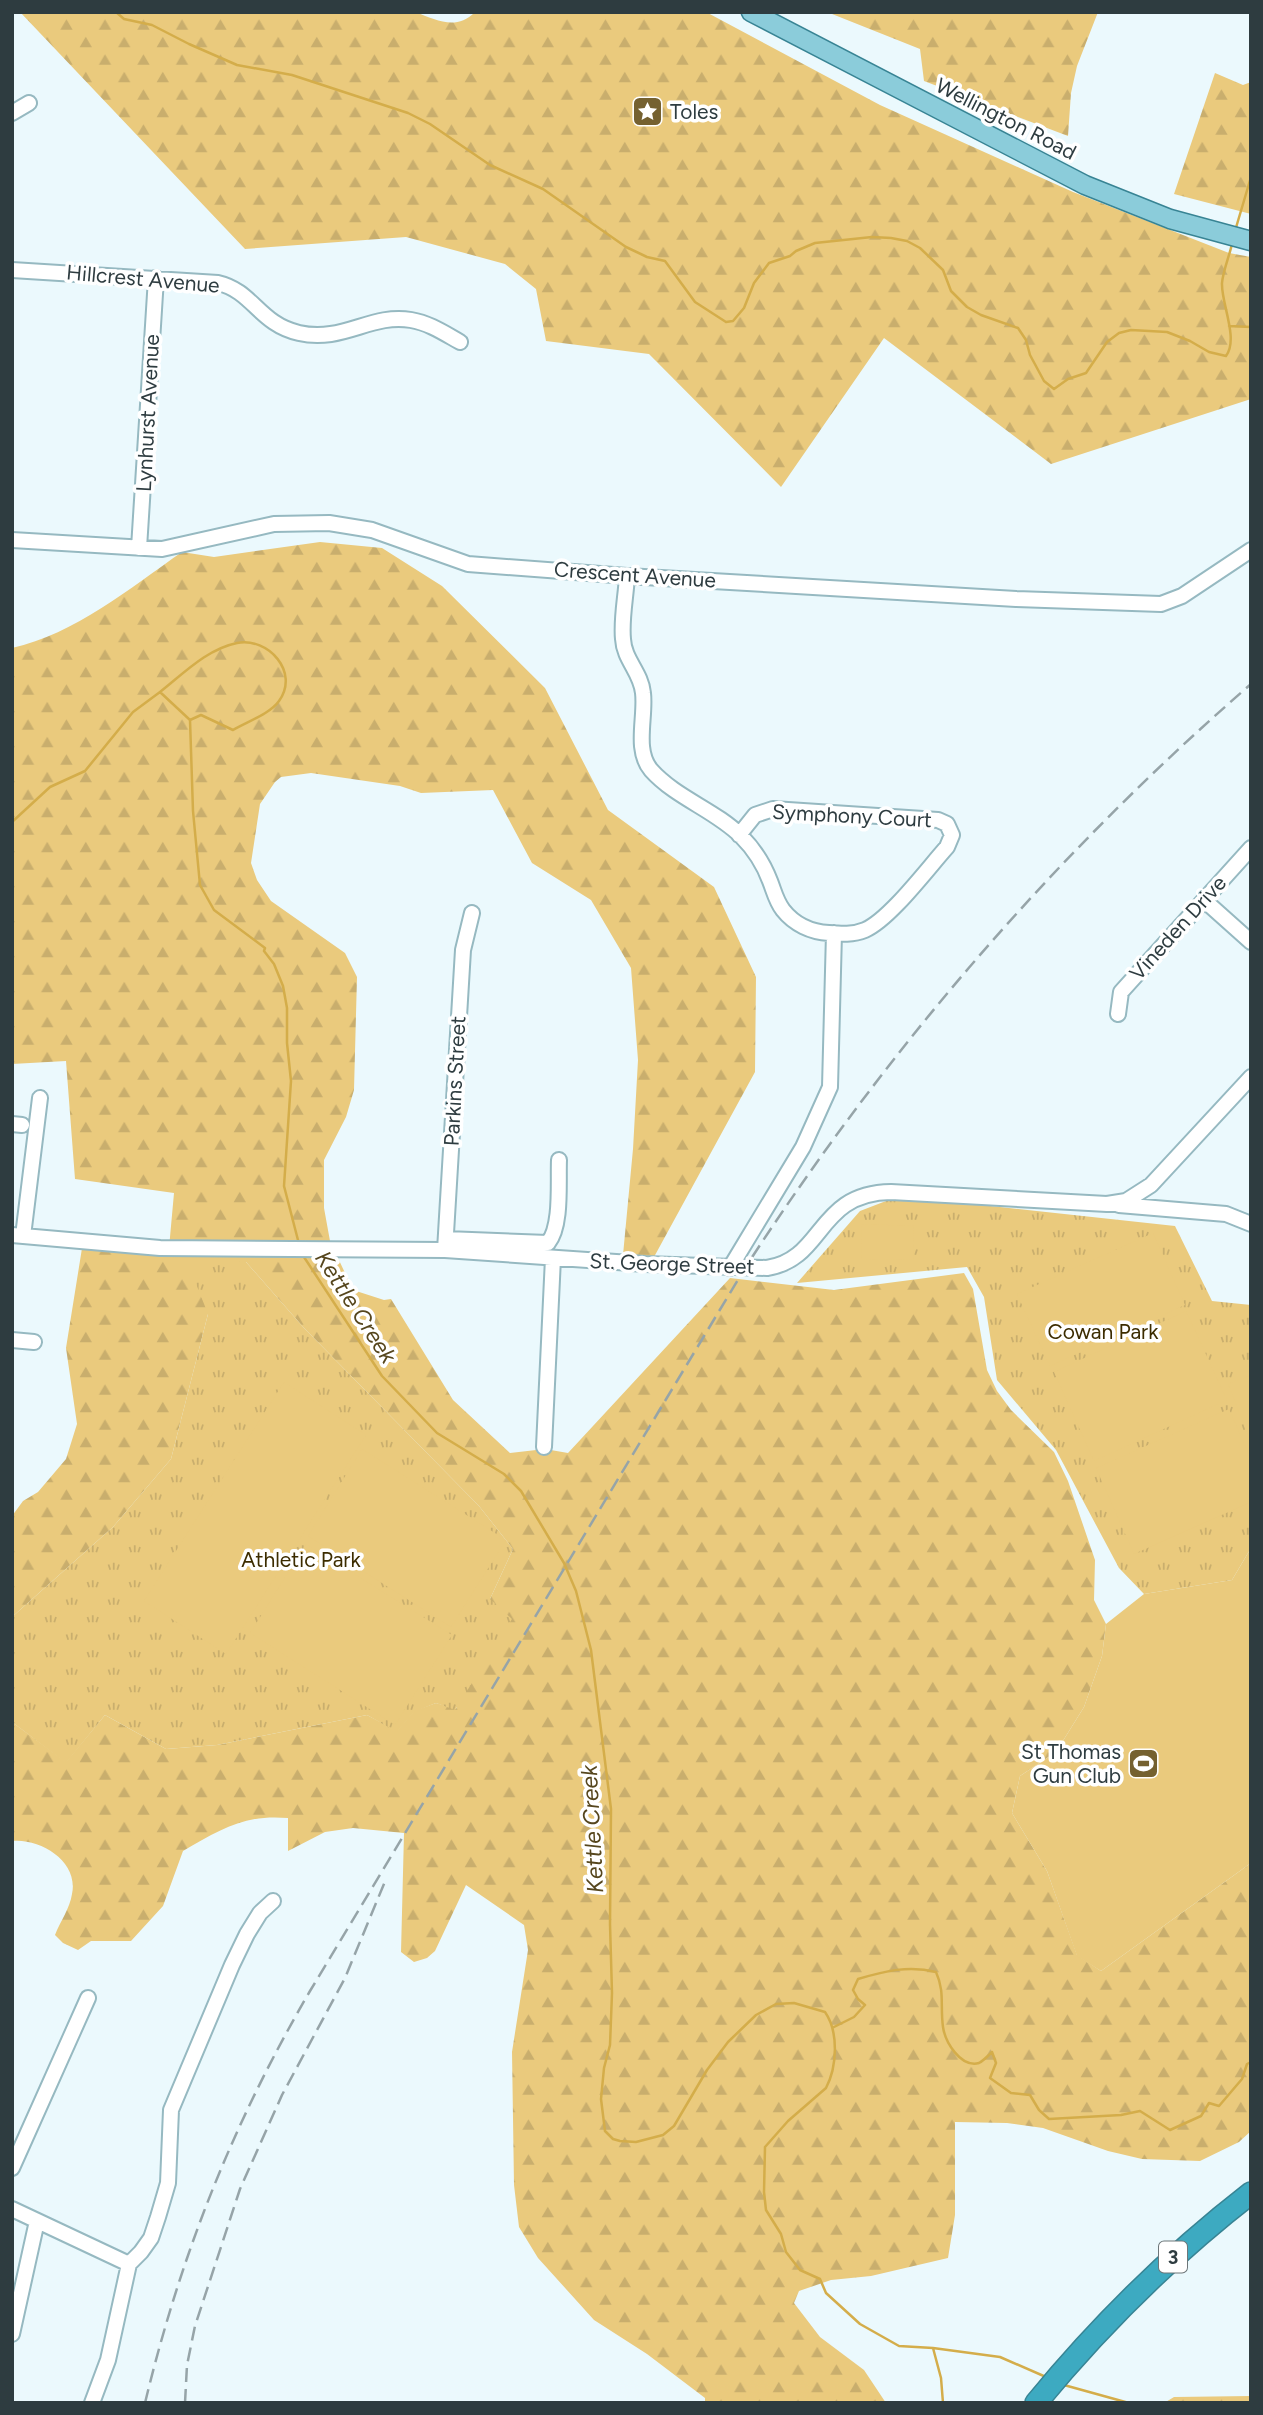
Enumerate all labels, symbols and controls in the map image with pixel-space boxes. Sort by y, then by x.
street label: Wellington Road [932,72,1081,165]
place icon: Toles [630,95,664,129]
place label: Toles [670,99,718,124]
street label: Hillcrest Avenue [65,259,221,298]
street label: Lynhurst Avenue [131,333,164,493]
street label: Crescent Avenue [553,556,717,593]
street label: Symphony Court [771,799,933,832]
street label: Vineden Drive [1124,870,1231,985]
street label: Parkins Street [439,1015,470,1147]
water label: Kettle Creek [309,1246,403,1369]
street label: St. George Street [589,1248,755,1279]
park label: Cowan Park [1048,1319,1159,1344]
park label: Athletic Park [241,1547,361,1572]
place label: St Thomas Gun Club [1021,1739,1121,1788]
sports icon: St Thomas Gun Club [1127,1747,1161,1781]
water label: Kettle Creek [575,1763,609,1894]
road number: 3 [1159,2242,1187,2272]

